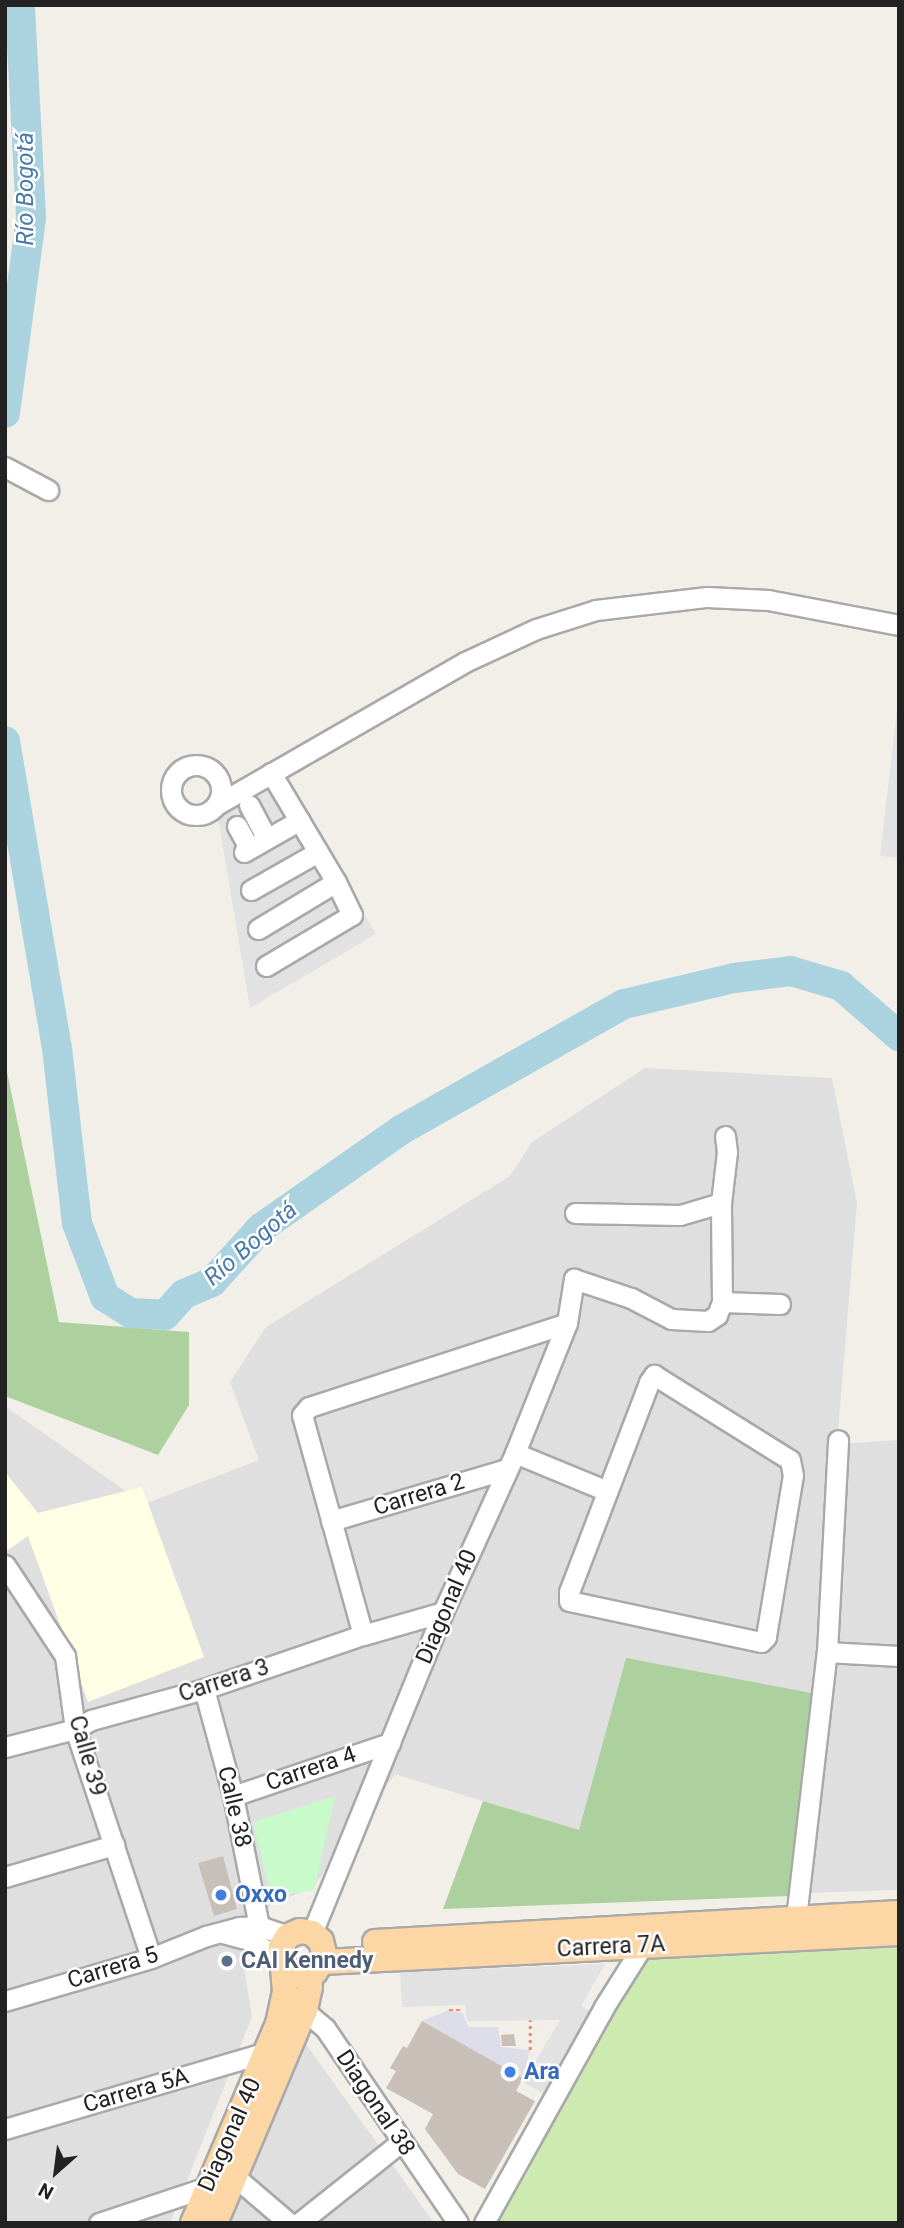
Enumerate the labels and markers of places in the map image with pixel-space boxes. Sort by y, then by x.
place label: Oxxo [235,1881,287,1909]
marker: Oxxo [213,1887,229,1903]
place label: CAI Kennedy [241,1947,373,1975]
marker: CAI Kennedy [219,1953,235,1969]
place label: Ara [524,2058,560,2086]
marker: Ara [502,2064,518,2080]

